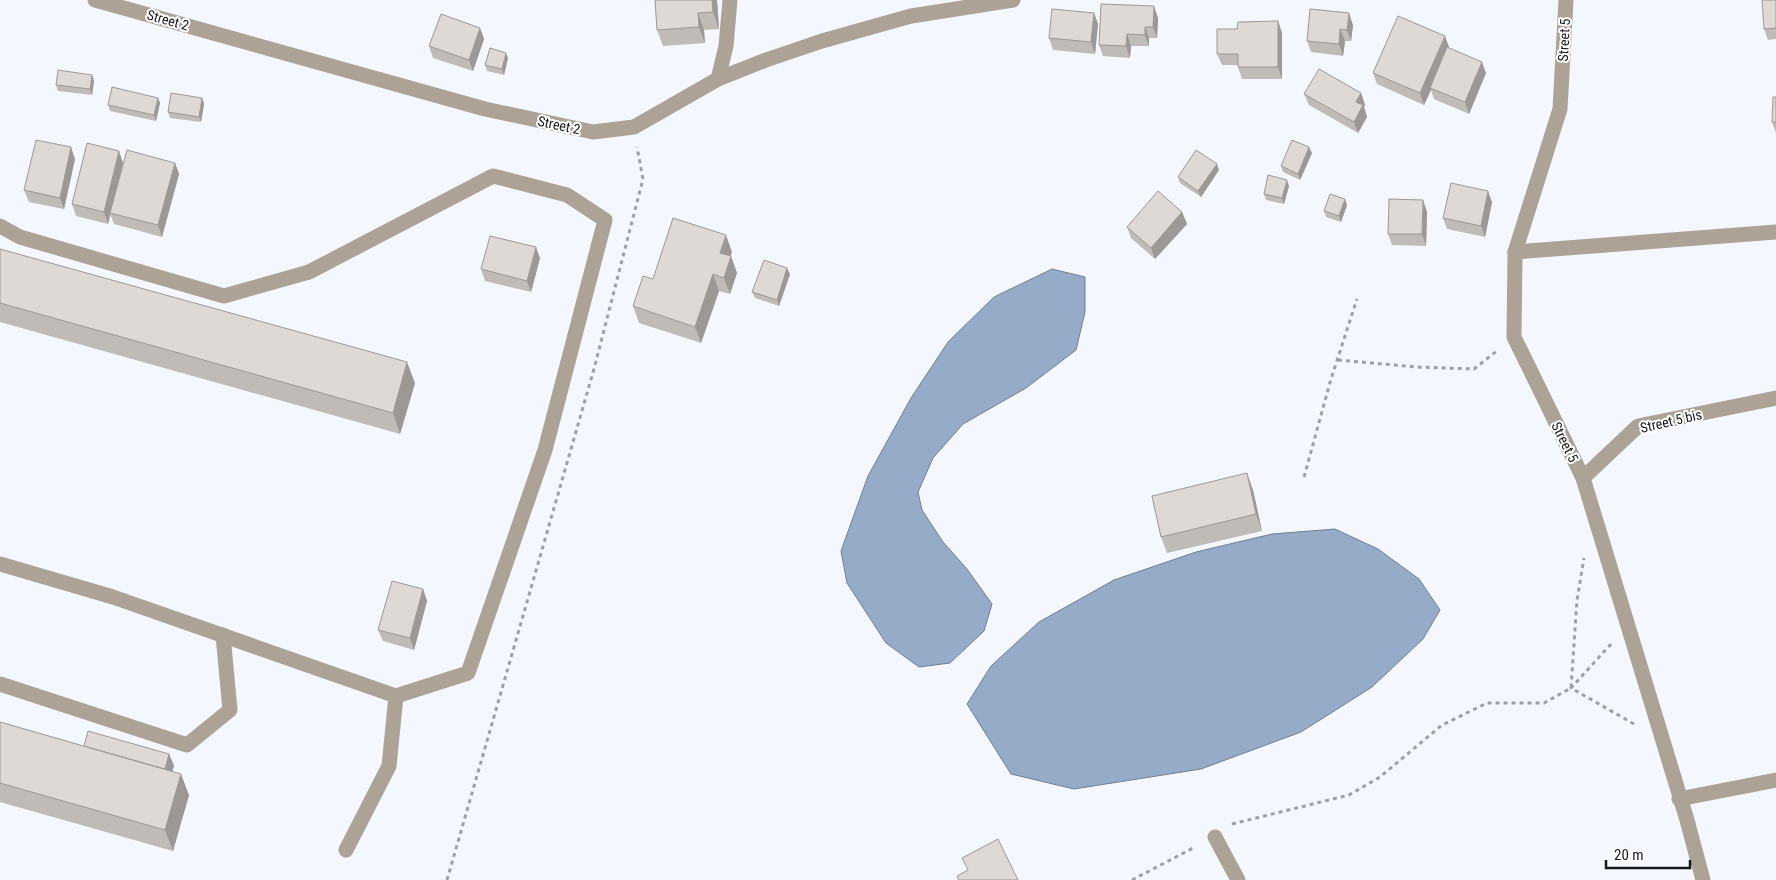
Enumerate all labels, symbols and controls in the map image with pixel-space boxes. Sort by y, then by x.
street label: Street 2 [145,6,191,34]
street label: Street 5 [1555,18,1573,62]
street label: Street 2 [536,113,582,137]
street label: Street 5 bis [1639,406,1703,436]
street label: Street 5 [1548,419,1582,465]
scale bar [1606,838,1690,870]
text: 20 m [1614,846,1644,864]

